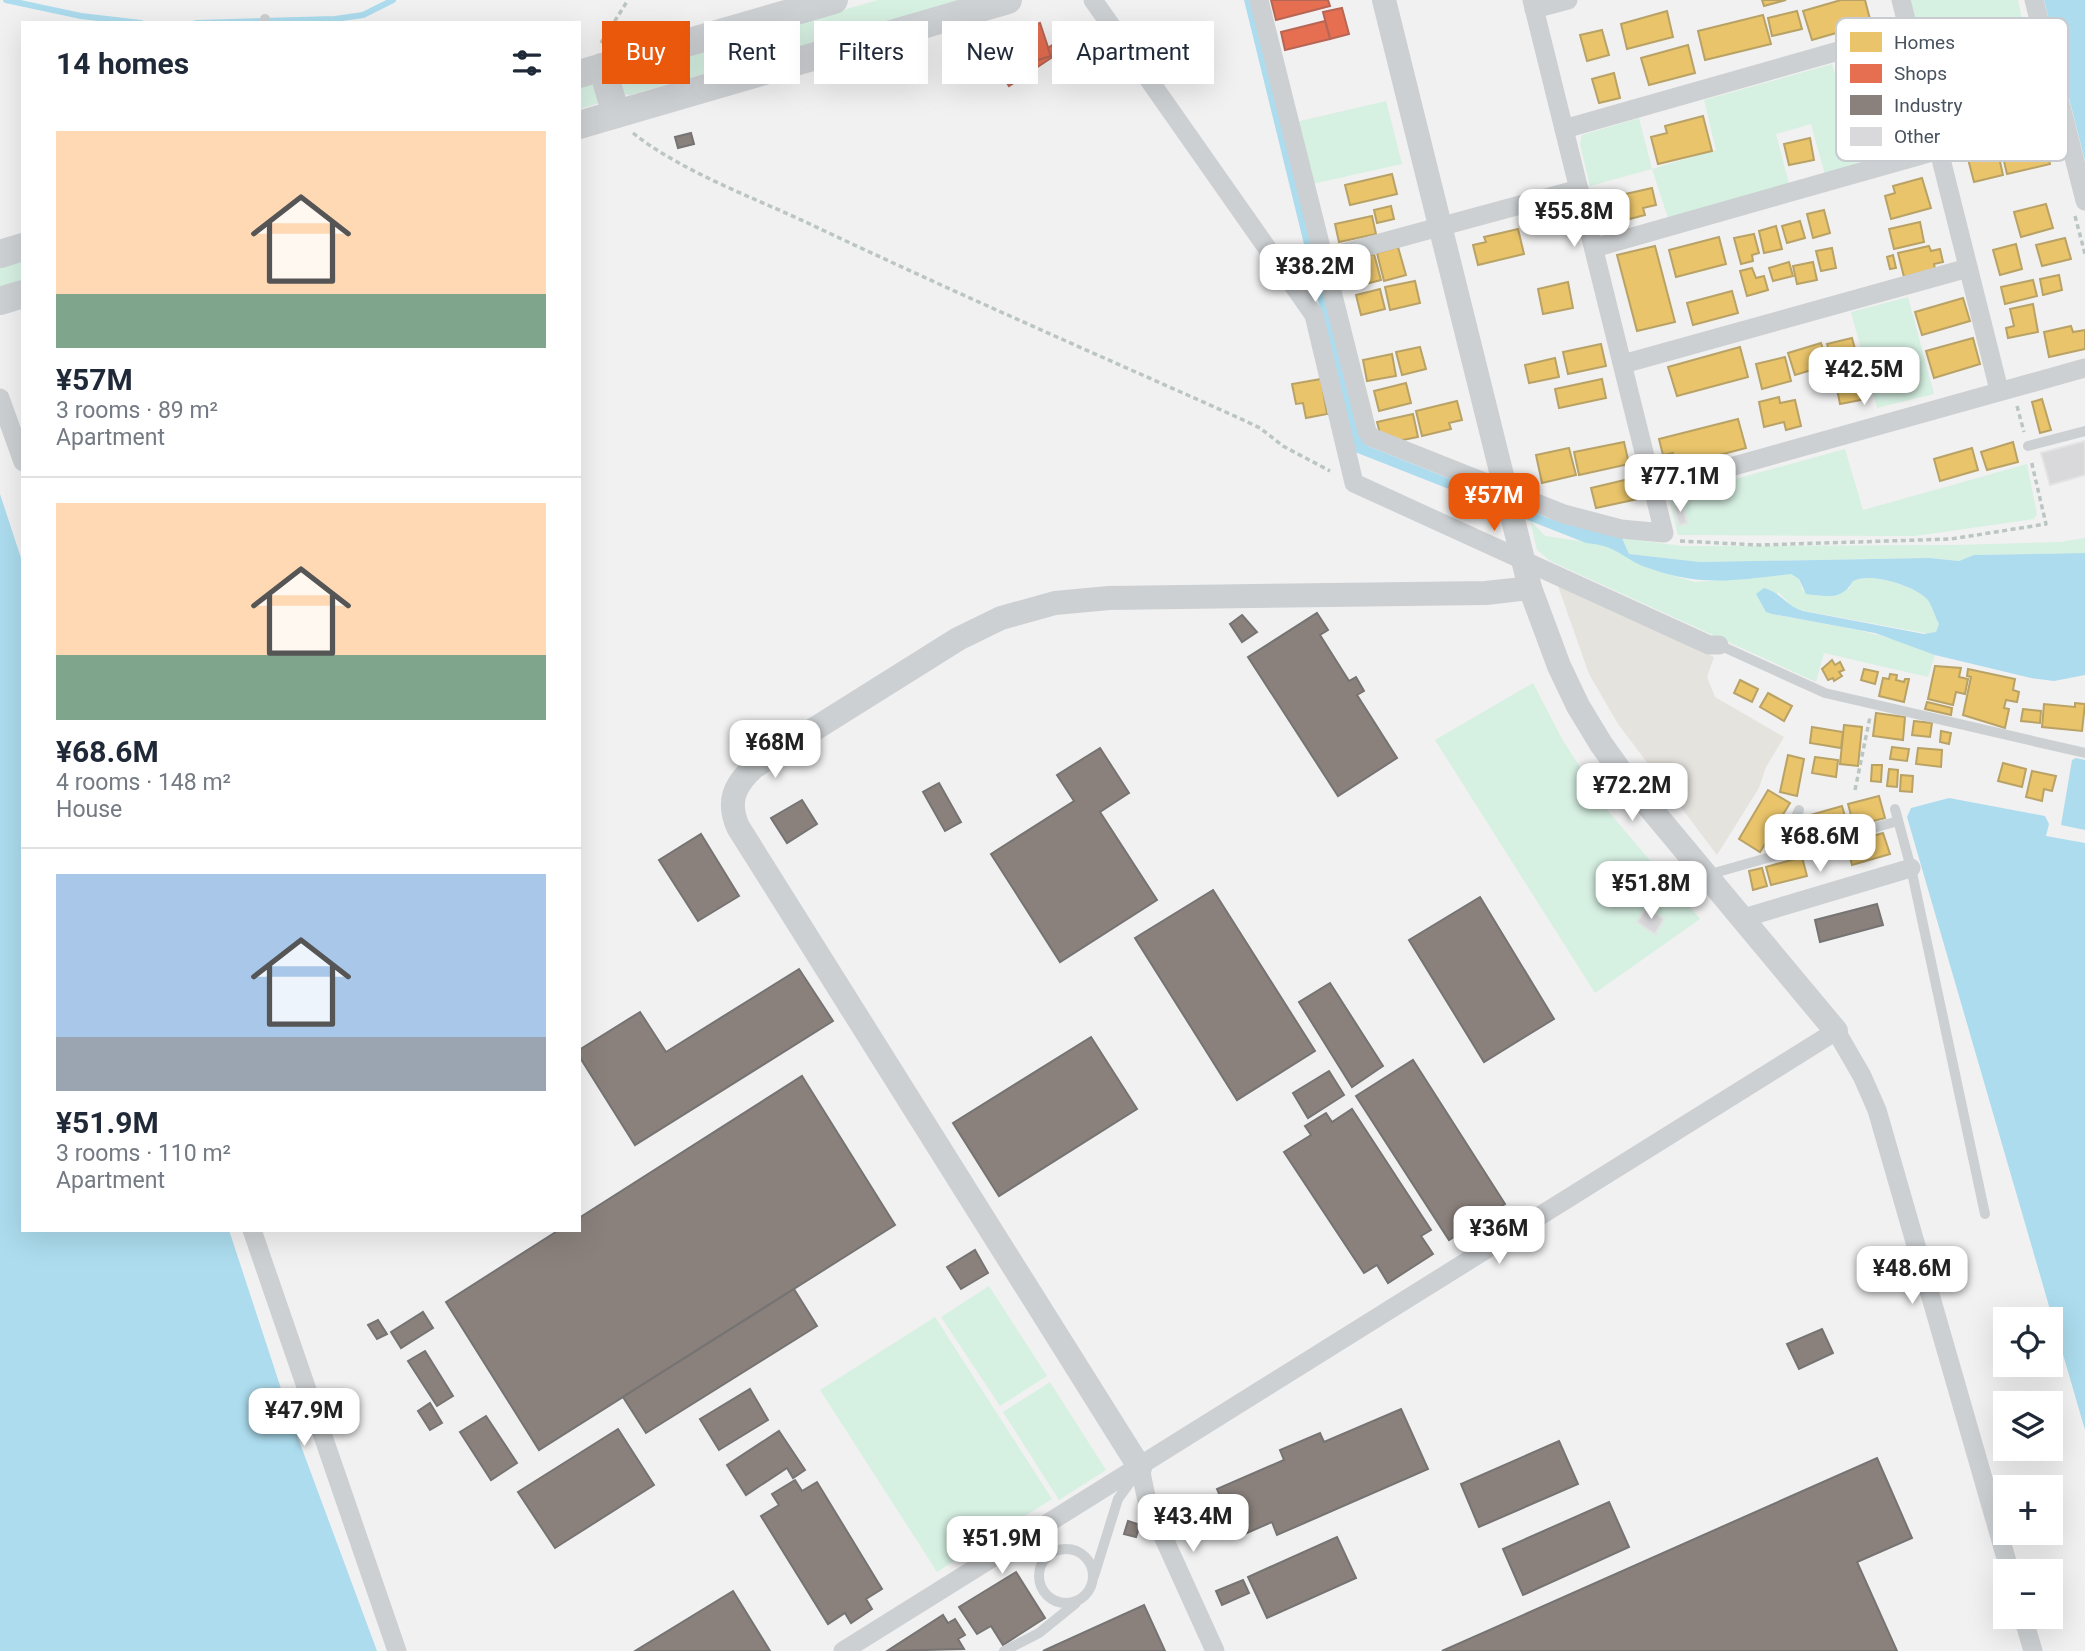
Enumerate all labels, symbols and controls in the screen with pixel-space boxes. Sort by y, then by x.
legend [1836,18,2068,161]
chip: Buy [602,21,690,84]
chip: Rent [704,21,800,84]
chip: Filters [814,21,928,84]
chip: New [942,21,1038,84]
chip: Apartment [1052,21,1214,84]
text: Homes [1894,31,1955,54]
icon: filters [508,44,546,82]
text: 14 homes [56,46,189,81]
text: Shops [1894,62,1947,85]
text: Industry [1894,94,1962,117]
text: Other [1894,125,1941,148]
icon: home [238,176,364,302]
pin: ¥55.8M [1517,190,1631,249]
text: ¥55.8M [1535,198,1613,225]
pin: ¥38.2M [1258,244,1372,304]
text: ¥38.2M [1276,253,1354,280]
pin: ¥42.5M [1807,348,1921,407]
text: ¥42.5M [1825,356,1903,383]
text: ¥57M [56,362,133,397]
text: 3 rooms · 89 m² [56,397,218,424]
text: Apartment [56,424,165,451]
pin: ¥77.1M [1623,454,1737,514]
text: ¥77.1M [1641,463,1719,490]
pin: ¥57M [1453,474,1535,533]
text: ¥57M [1465,482,1523,509]
icon: home [238,548,364,674]
pin: ¥68M [734,720,816,780]
text: ¥68M [746,729,804,756]
text: ¥68.6M [56,734,159,769]
pin: ¥72.2M [1575,764,1689,823]
text: 4 rooms · 148 m² [56,769,231,796]
text: ¥72.2M [1593,772,1671,799]
text: House [56,796,122,823]
pin: ¥68.6M [1763,814,1877,874]
text: ¥68.6M [1781,823,1859,850]
pin: ¥51.8M [1594,862,1708,921]
text: ¥51.8M [1612,870,1690,897]
icon: home [238,919,364,1045]
text: ¥51.9M [56,1105,159,1140]
text: 3 rooms · 110 m² [56,1140,231,1167]
text: Apartment [56,1167,165,1194]
pin: ¥36M [1458,1206,1540,1266]
text: ¥36M [1470,1215,1528,1242]
pin: ¥48.6M [1855,1246,1969,1306]
text: ¥48.6M [1873,1255,1951,1282]
map controls [1993,1307,2063,1629]
button: locate [1993,1307,2063,1377]
pin: ¥47.9M [247,1388,361,1448]
button: layers [1993,1391,2063,1461]
text: ¥47.9M [265,1397,343,1424]
button: + [1993,1475,2063,1545]
pin: ¥43.4M [1136,1494,1250,1554]
text: ¥43.4M [1154,1503,1232,1530]
pin: ¥51.9M [945,1516,1059,1576]
text: ¥51.9M [963,1525,1041,1552]
button: − [1993,1559,2063,1629]

